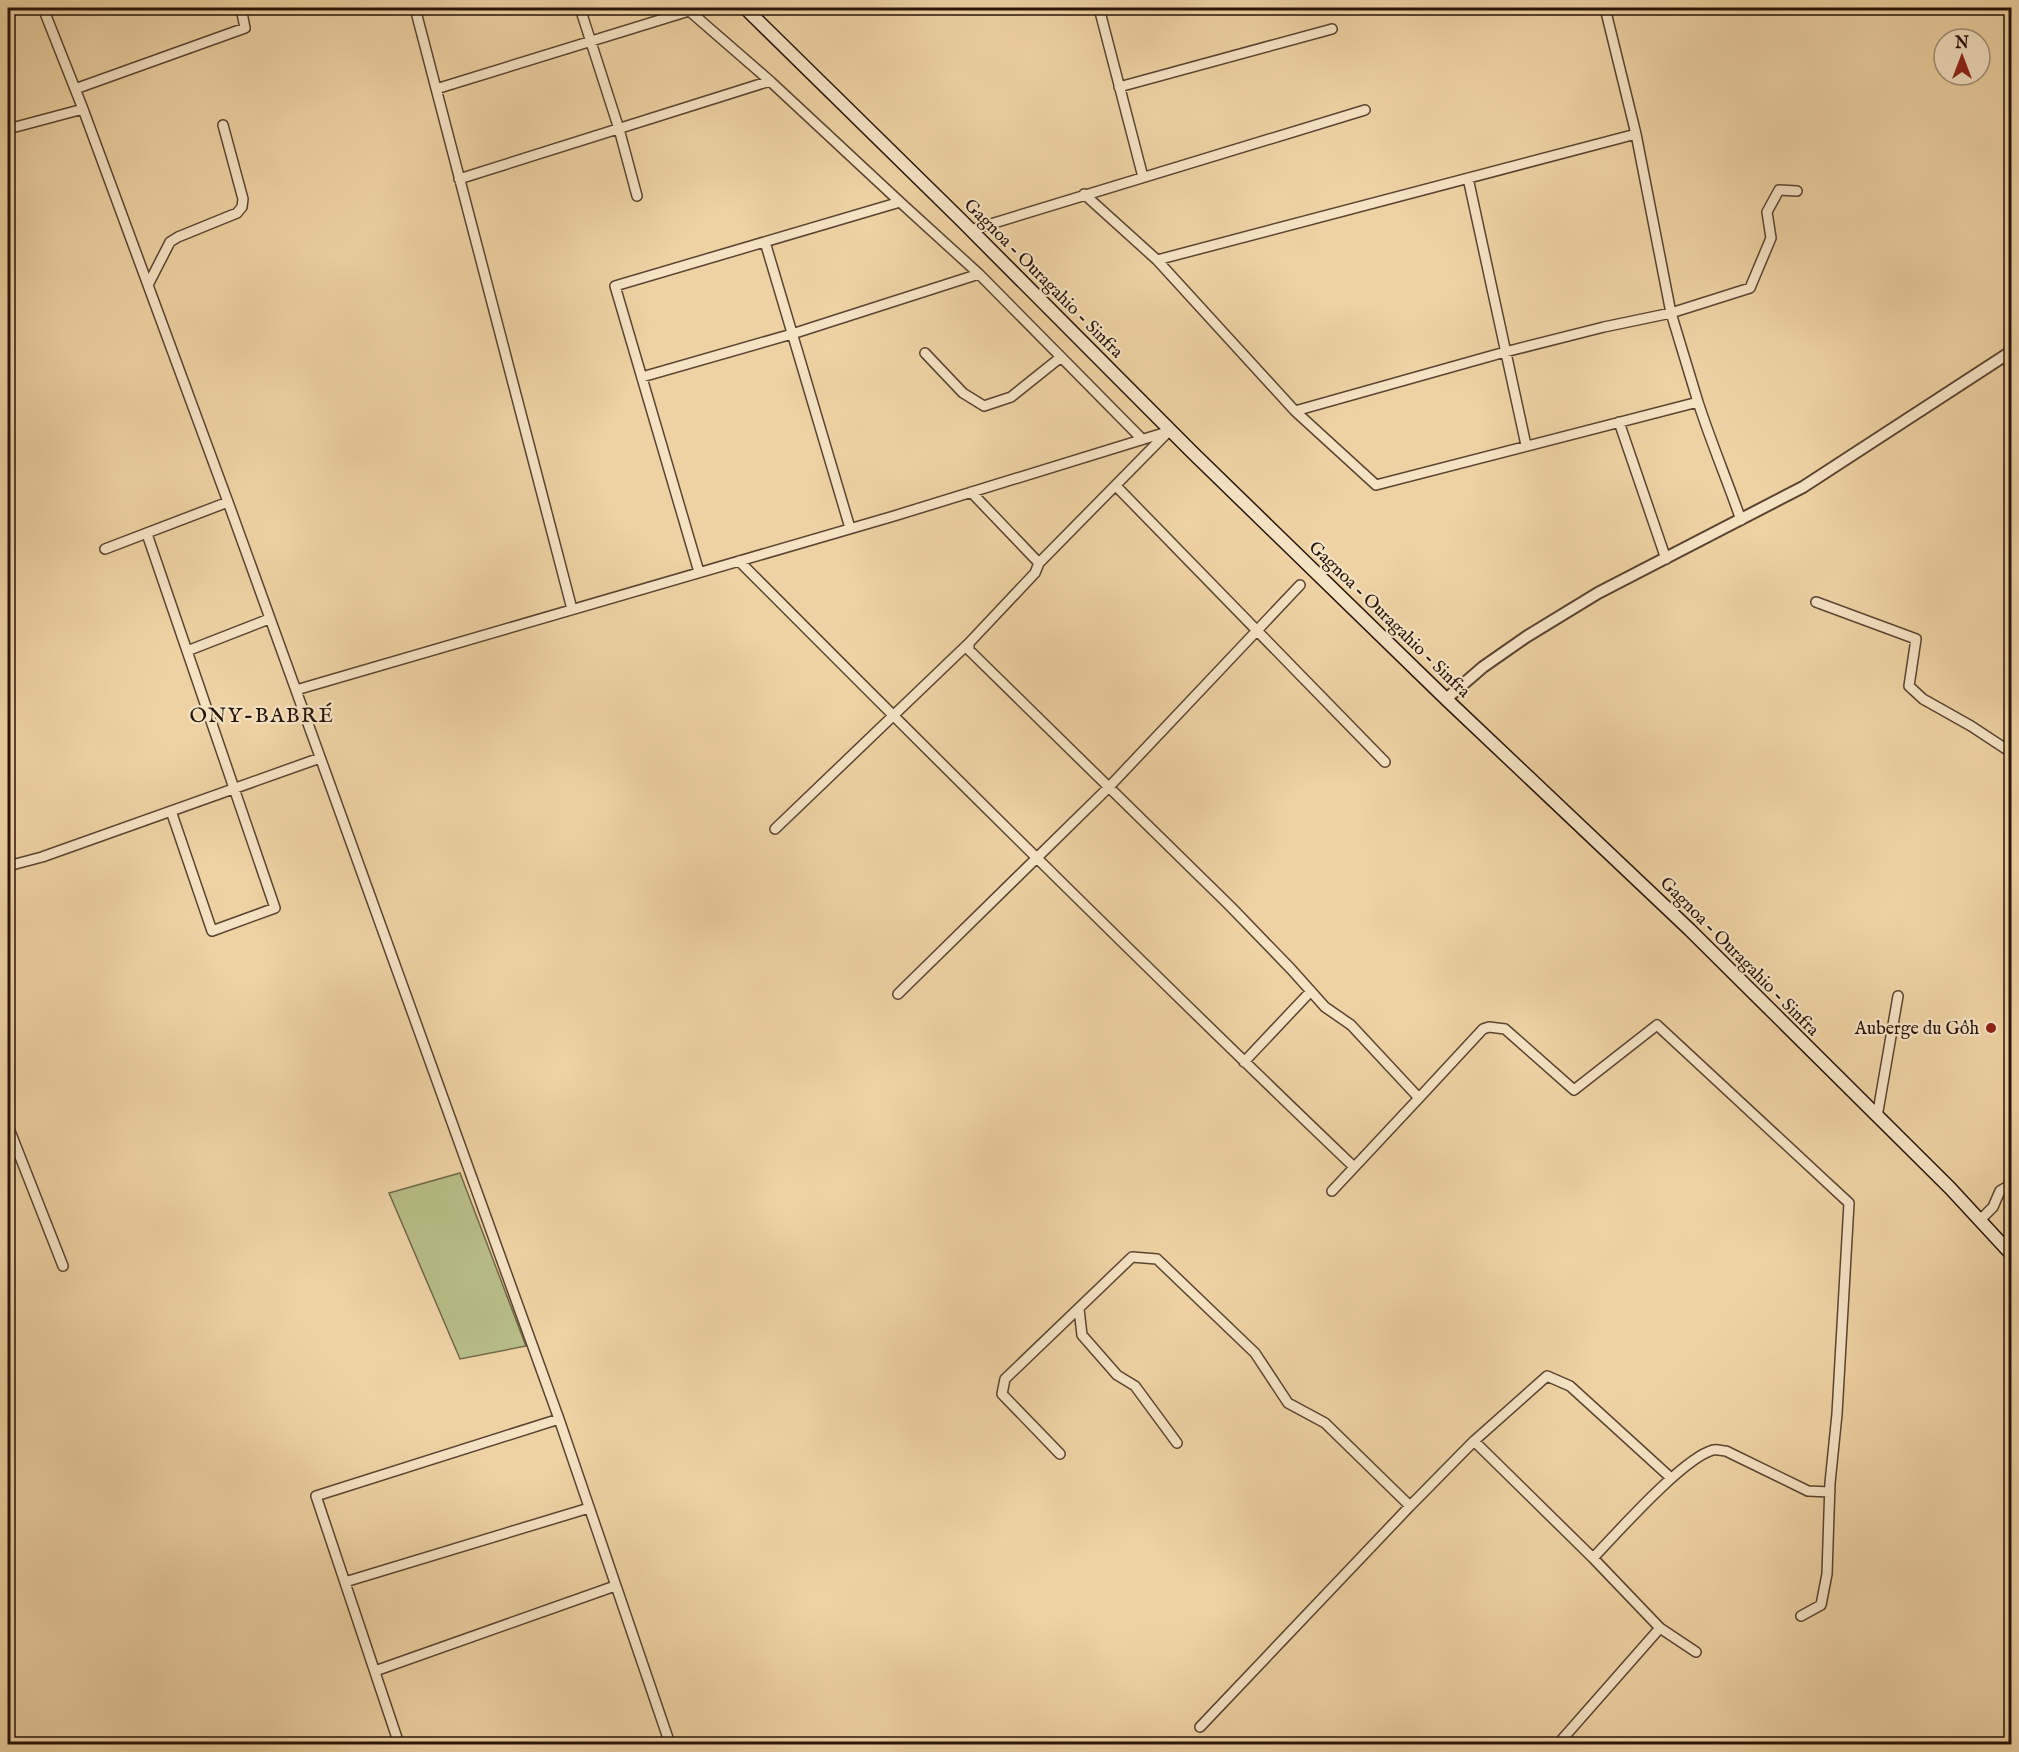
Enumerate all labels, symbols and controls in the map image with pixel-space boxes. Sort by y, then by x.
north arrow [1932,27,1992,87]
text: N [1954,34,1969,54]
street label: Gagnoa - Ouragahio - Sinfra [958,195,1128,364]
street label: Gagnoa - Ouragahio - Sinfra [1303,537,1475,704]
district label: ONY-BABRÉ [189,702,335,730]
street label: Gagnoa - Ouragahio - Sinfra [1654,873,1824,1042]
place label: Auberge du Gôh [1854,1018,1979,1041]
marker: Auberge du Gôh [1984,1021,1998,1035]

